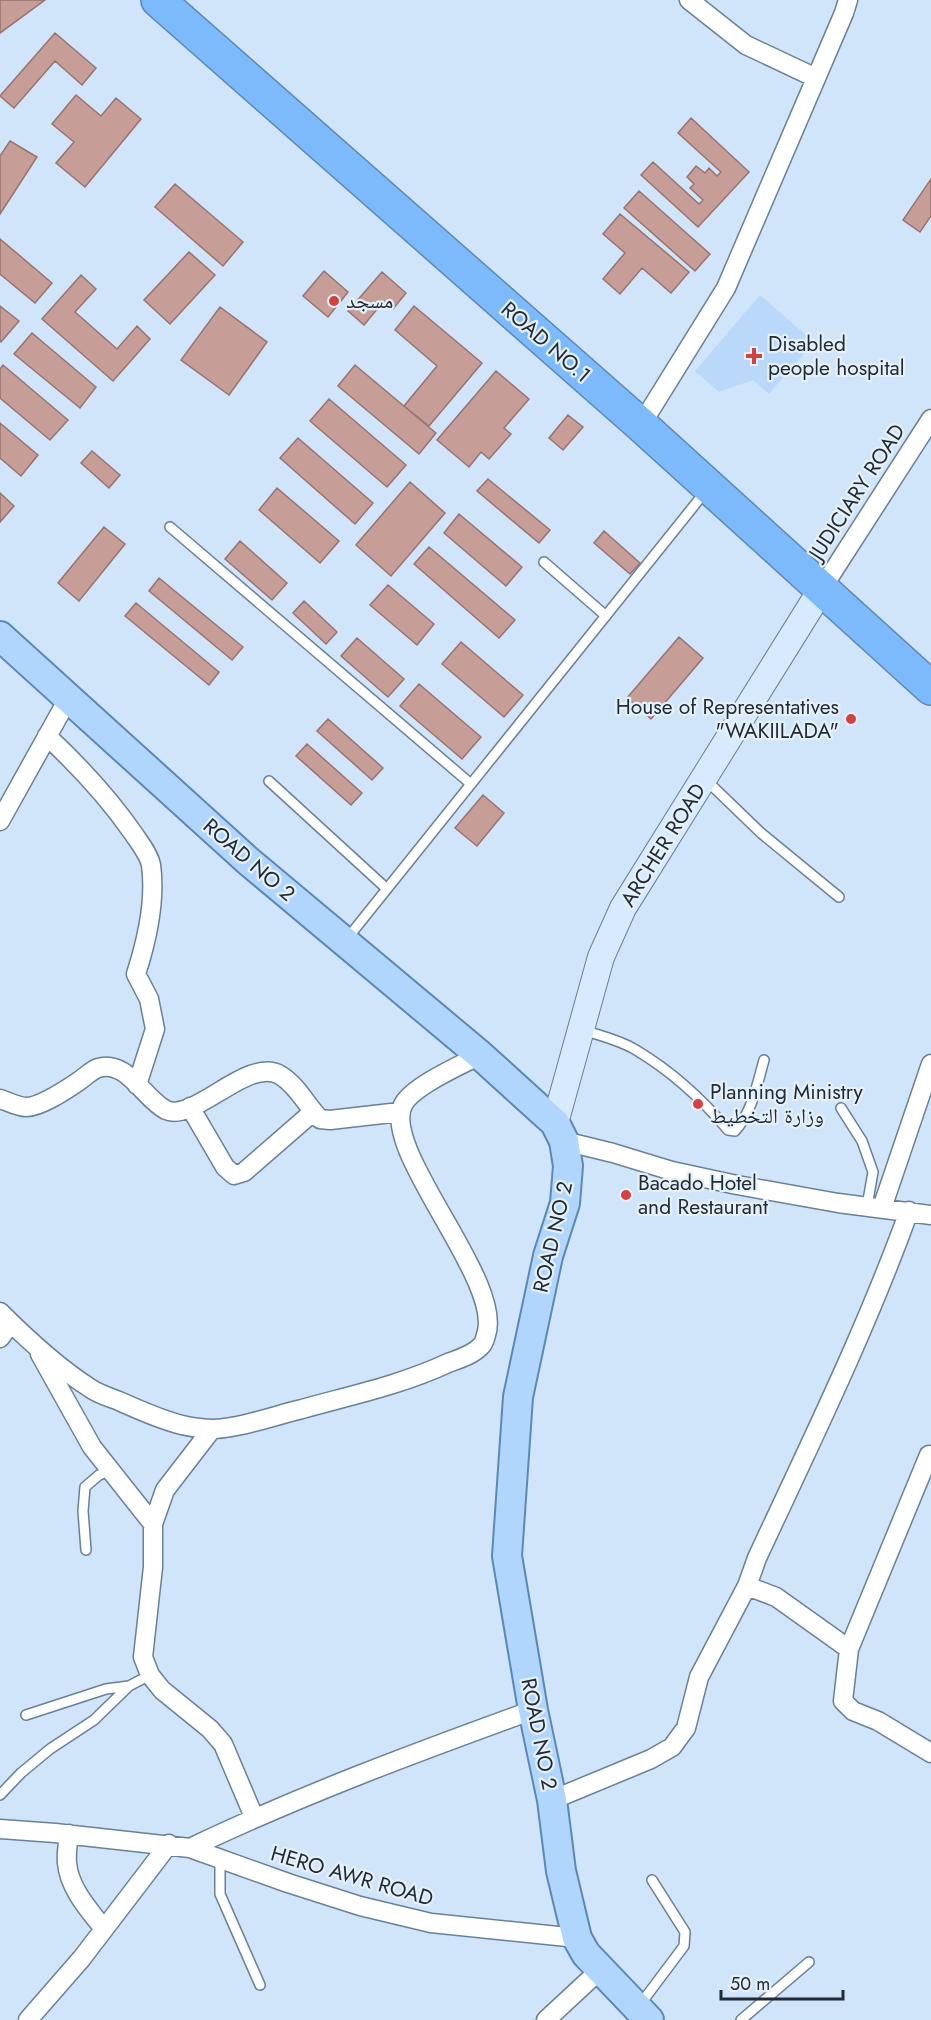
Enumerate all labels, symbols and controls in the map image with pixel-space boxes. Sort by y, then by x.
place label: مسجد [346,286,393,316]
marker: مسجد [327,294,341,308]
street label: ROAD NO.1 [495,295,597,389]
place label: Disabled people hospital [768,329,905,383]
marker: Disabled people hospital [745,347,763,365]
street label: JUDICIARY ROAD [800,418,912,568]
place label: House of Representatives "WAKIILADA" [616,692,839,746]
marker: House of Representatives "WAKIILADA" [844,712,858,726]
street label: ARCHER ROAD [613,777,713,913]
street label: ROAD NO 2 [196,812,302,908]
place label: Planning Ministry وزارة التخطيط [710,1077,864,1131]
marker: Planning Ministry وزارة التخطيط [691,1097,705,1111]
place label: Bacado Hotel and Restaurant [638,1168,768,1222]
street label: ROAD NO 2 [526,1178,580,1296]
marker: Bacado Hotel and Restaurant [619,1188,633,1202]
street label: ROAD NO 2 [513,1676,565,1792]
street label: HERO AWR ROAD [267,1838,437,1914]
scale bar [721,1963,842,2001]
text: 50 m [730,1971,770,1997]

